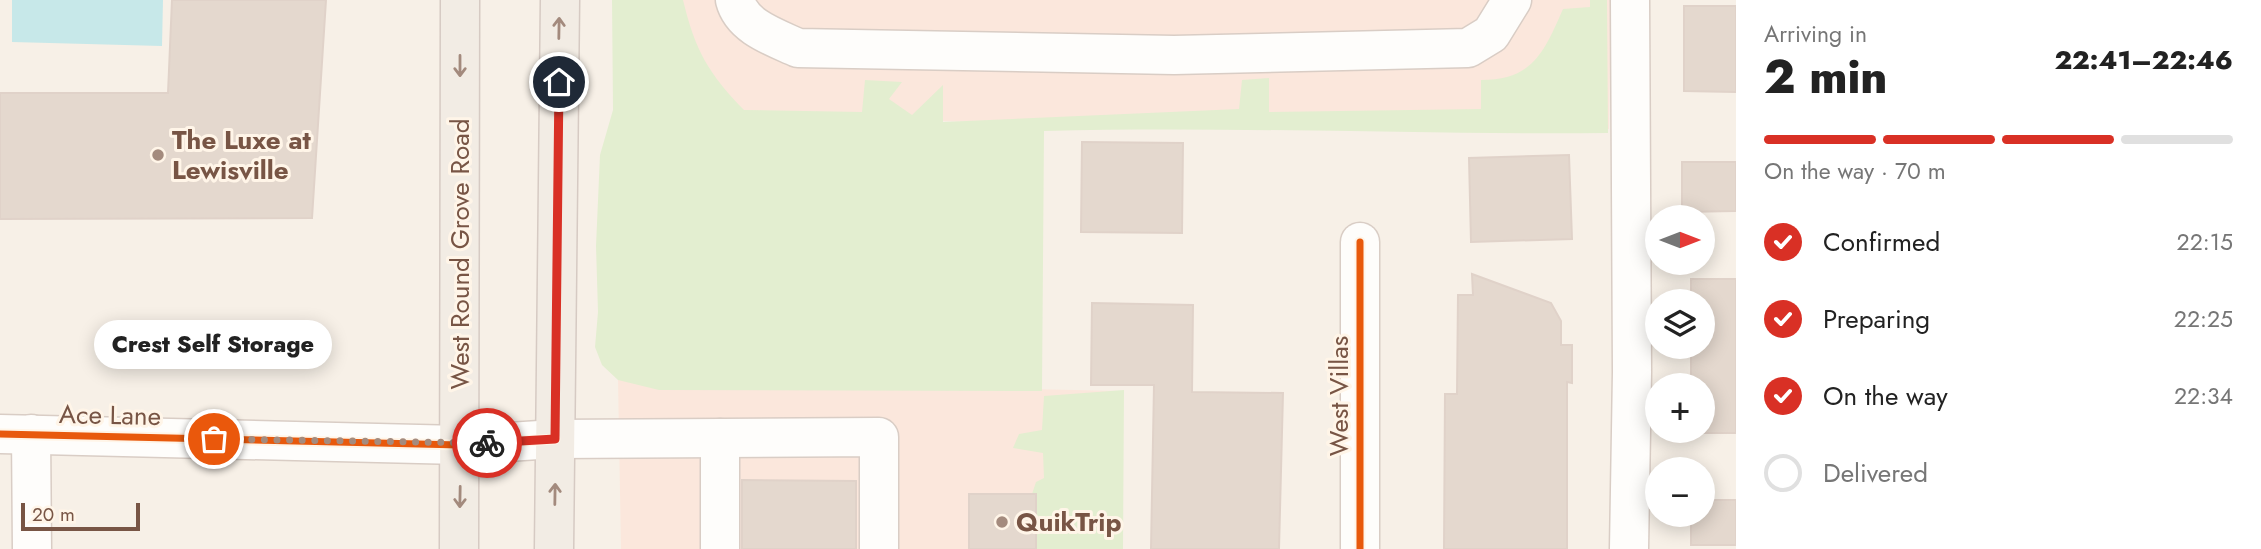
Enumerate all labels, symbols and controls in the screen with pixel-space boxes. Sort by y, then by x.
one-way arrow [552,16,566,39]
text: Arriving in [1764,17,1867,51]
text: 22:41–22:46 [2054,41,2233,79]
text: 2 min [1764,44,1888,110]
pin [529,52,589,112]
one-way arrow [453,54,467,77]
icon: home [540,63,578,101]
street label: West Round Grove Road [441,118,479,390]
place label: The Luxe at Lewisville [172,121,311,189]
marker: The Luxe at Lewisville [150,147,166,163]
text: On the way · 70 m [1764,154,1946,188]
north arrow [1645,205,1715,275]
map controls [1645,205,1715,527]
icon: check [1764,223,1802,261]
text: Confirmed [1823,223,1940,261]
text: 22:15 [2177,225,2233,259]
button: layers [1645,289,1715,359]
icon: check [1764,300,1802,338]
text: Preparing [1823,300,1930,338]
text: 22:25 [2174,302,2233,336]
callout: Crest Self Storage [95,320,333,369]
text: Crest Self Storage [112,327,314,361]
street label: West Villas [1320,336,1358,456]
button: + [1645,373,1715,443]
icon: check [1764,377,1802,415]
text: On the way [1823,377,1948,415]
text: 22:34 [2174,379,2233,413]
street label: Ace Lane [59,395,161,435]
courier [452,408,522,478]
pin [184,409,244,469]
icon: bag [195,420,233,458]
icon: bike [468,424,506,462]
text: Delivered [1823,454,1928,492]
button: − [1645,457,1715,527]
one-way arrow [548,483,562,506]
one-way arrow [453,485,467,508]
scale bar [21,500,140,532]
text: 20 m [32,501,75,528]
place label: QuikTrip [1016,503,1122,541]
marker: QuikTrip [994,514,1010,530]

